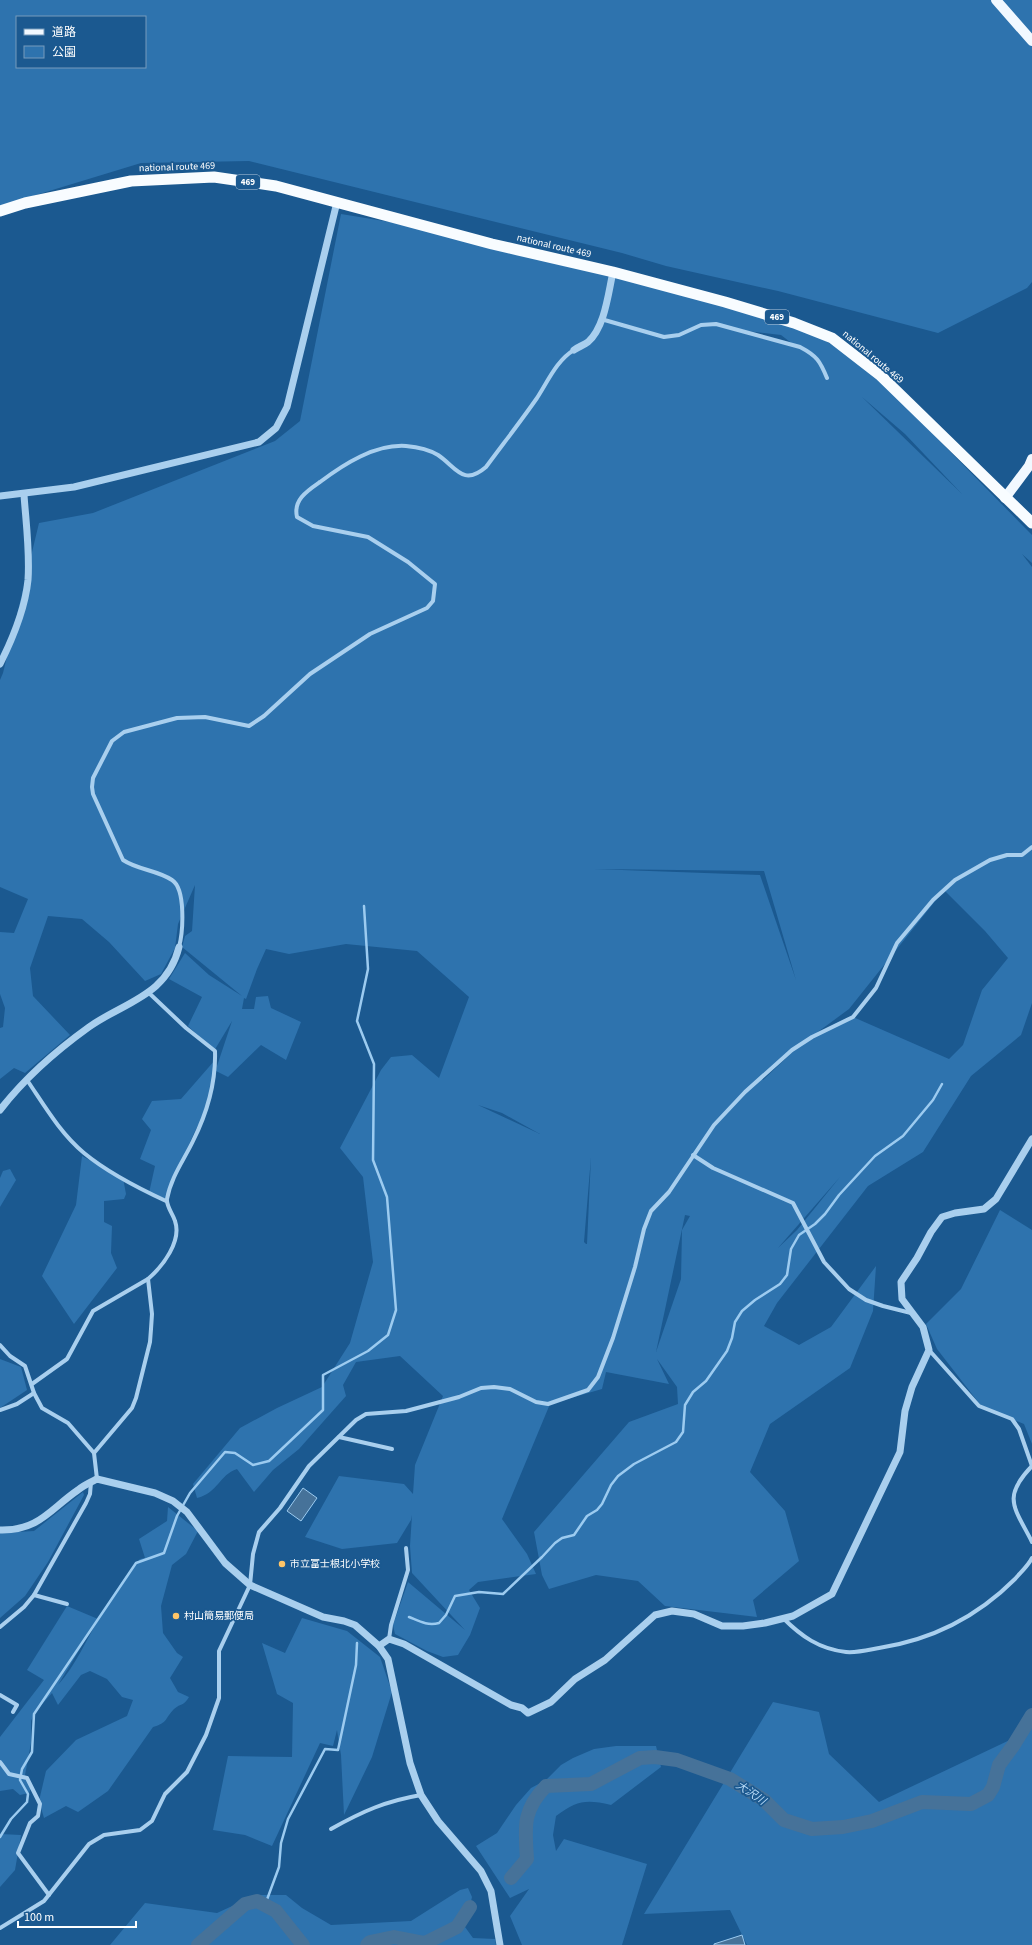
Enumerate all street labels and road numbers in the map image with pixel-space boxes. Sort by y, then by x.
street label: national route 469 [139,159,215,175]
road number: 469 [236,175,260,189]
street label: national route 469 [515,231,593,261]
road number: 469 [765,310,789,324]
street label: national route 469 [839,327,907,387]

